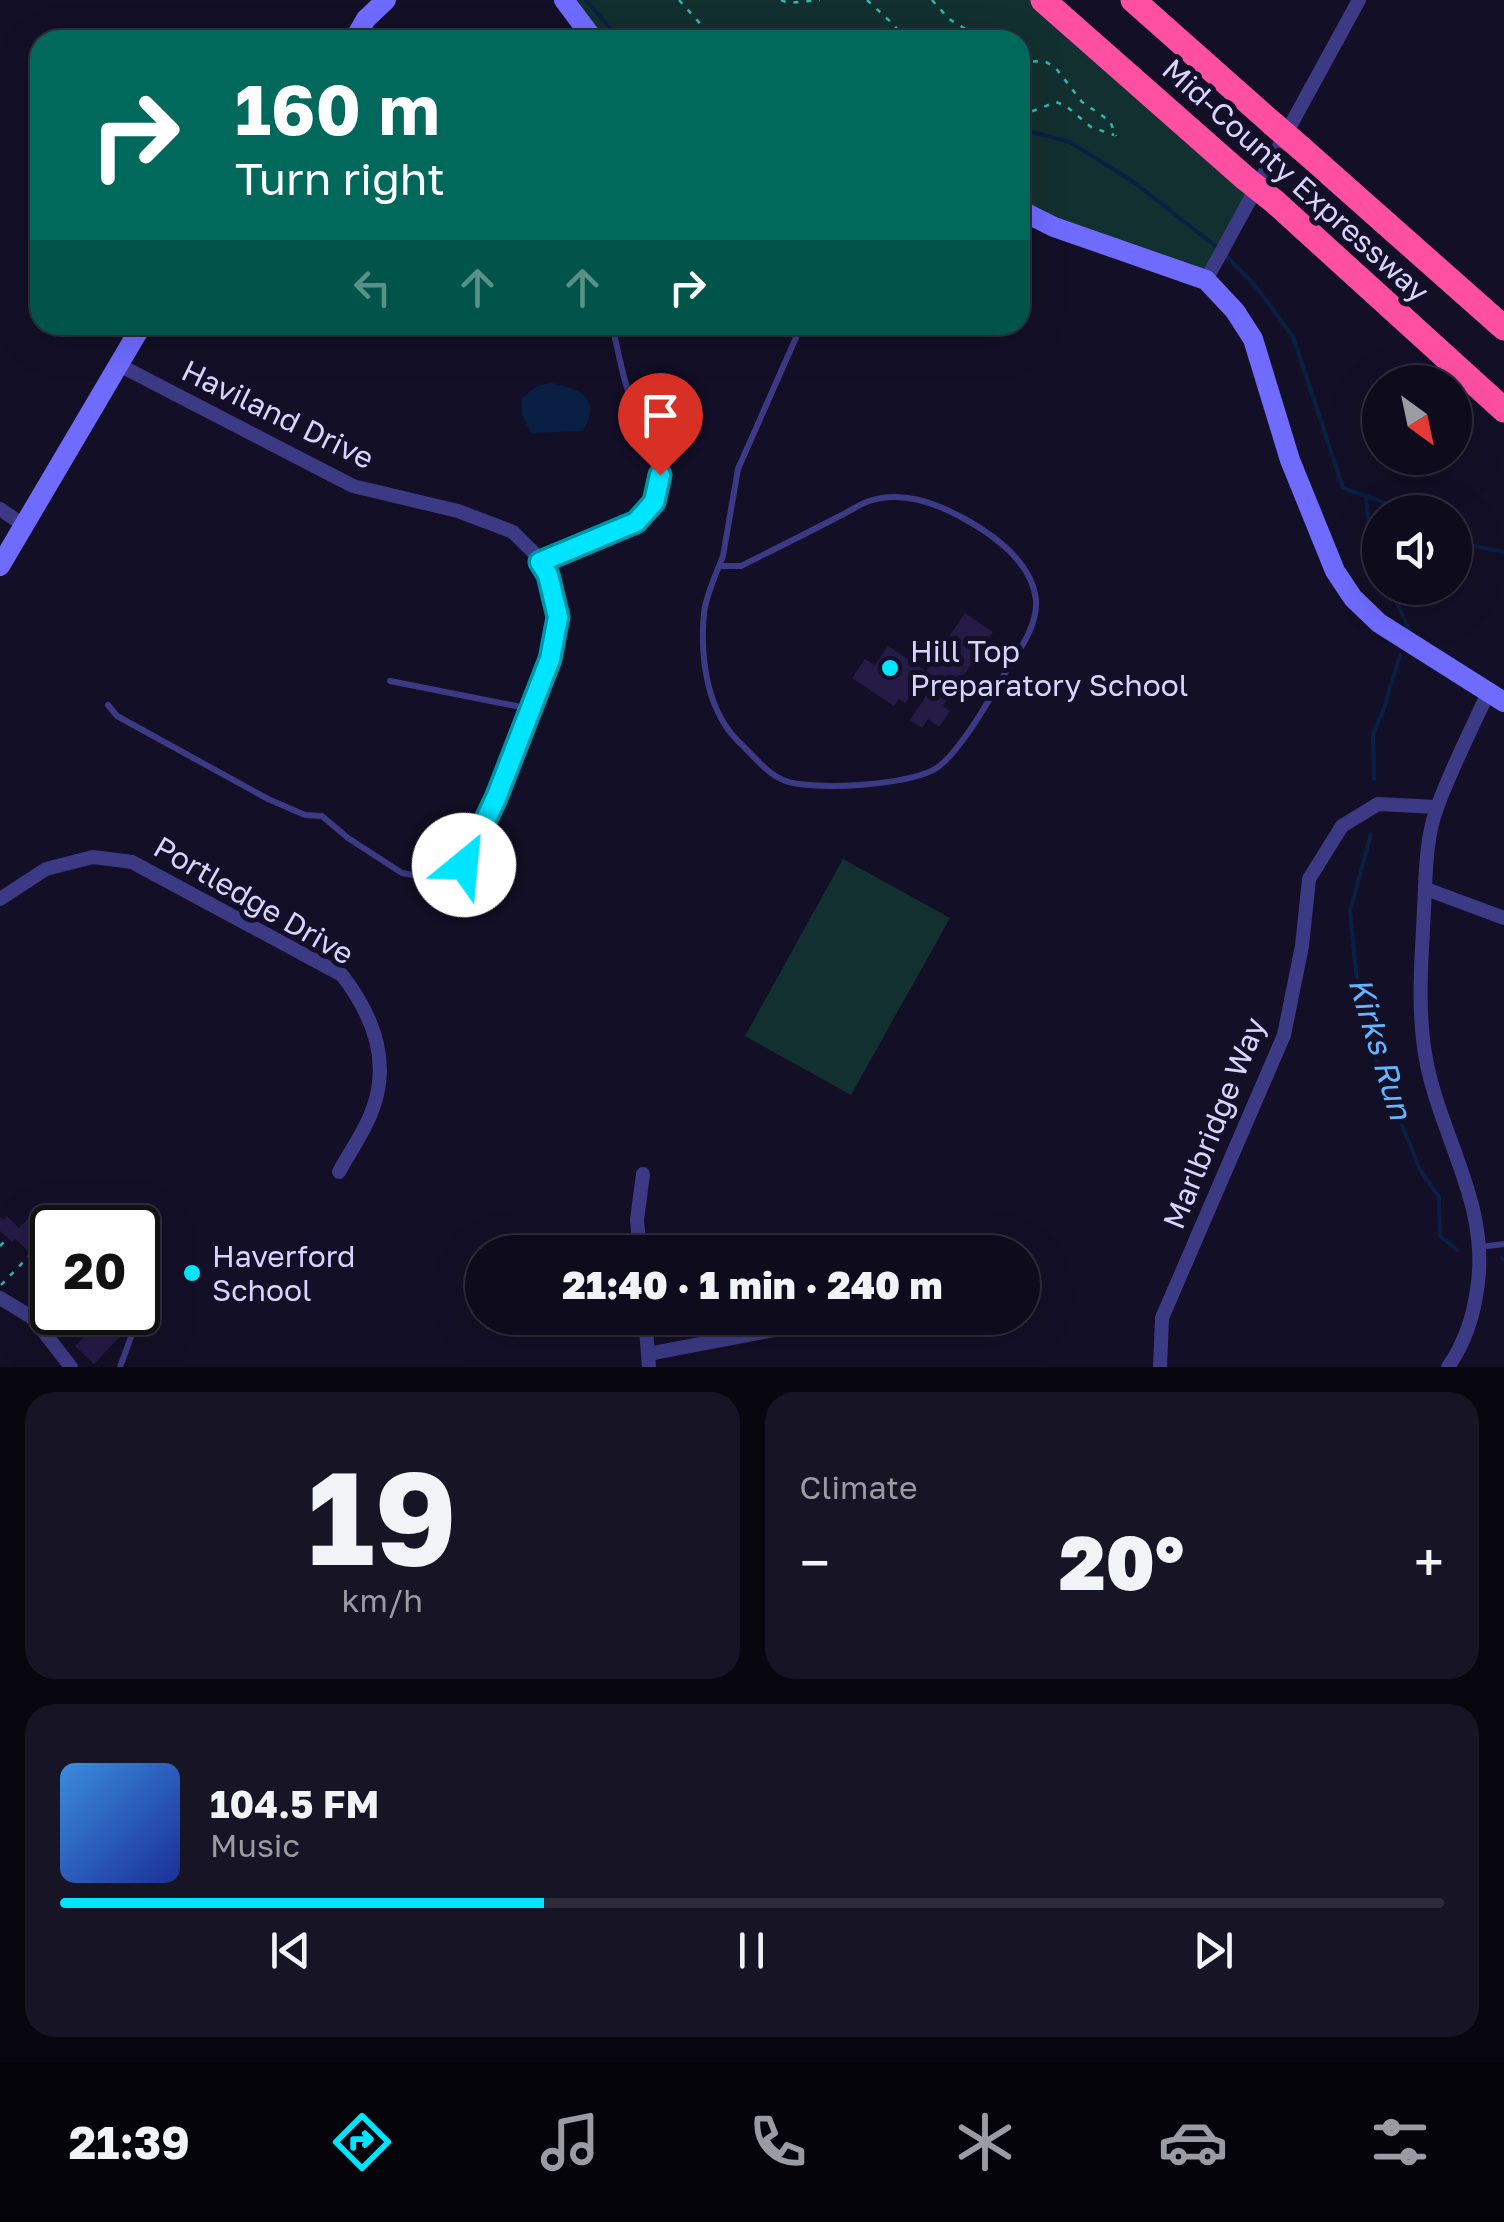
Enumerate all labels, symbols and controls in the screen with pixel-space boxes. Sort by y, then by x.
street label: Mid-County Expressway [1155,51,1437,309]
text: 160 m [235,66,440,150]
icon: right [70,70,200,200]
text: Turn right [235,151,445,205]
icon: left [345,260,400,315]
icon: ahead [450,260,505,315]
icon: ahead [555,260,610,315]
icon: right [660,260,715,315]
street label: Haviland Drive [176,352,380,476]
north arrow [1362,365,1472,475]
map controls [1362,365,1472,605]
pin [618,373,703,476]
icon: arrive [633,388,688,443]
button: sound [1362,495,1472,605]
place label: Hill Top Preparatory School [910,633,1188,703]
marker: Hill Top Preparatory School [879,657,901,679]
position arrow [412,813,516,917]
street label: Portledge Drive [148,828,360,972]
water label: Kirks Run [1341,972,1421,1125]
street label: Marlbridge Way [1155,1012,1273,1234]
speed limit sign: 20 [30,1205,160,1335]
place label: Haverford School [212,1238,356,1308]
marker: Haverford School [181,1262,203,1284]
text: 21:40 · 1 min · 240 m [562,1262,943,1307]
text: 19 [307,1438,457,1594]
text: Climate [800,1468,918,1506]
text: 20° [1059,1516,1184,1607]
text: − [800,1529,830,1595]
text: + [1414,1529,1444,1595]
text: km/h [342,1581,423,1619]
text: 104.5 FM [210,1781,379,1826]
text: Music [210,1826,300,1864]
icon: previous [263,1923,318,1978]
icon: pause [724,1923,779,1978]
icon: next [1186,1923,1241,1978]
icon: directions [327,2107,397,2177]
icon: music [535,2107,605,2177]
icon: phone [743,2107,813,2177]
icon: climate [950,2107,1020,2177]
icon: car [1158,2107,1228,2177]
icon: filters [1365,2107,1435,2177]
text: 21:39 [69,2115,190,2169]

